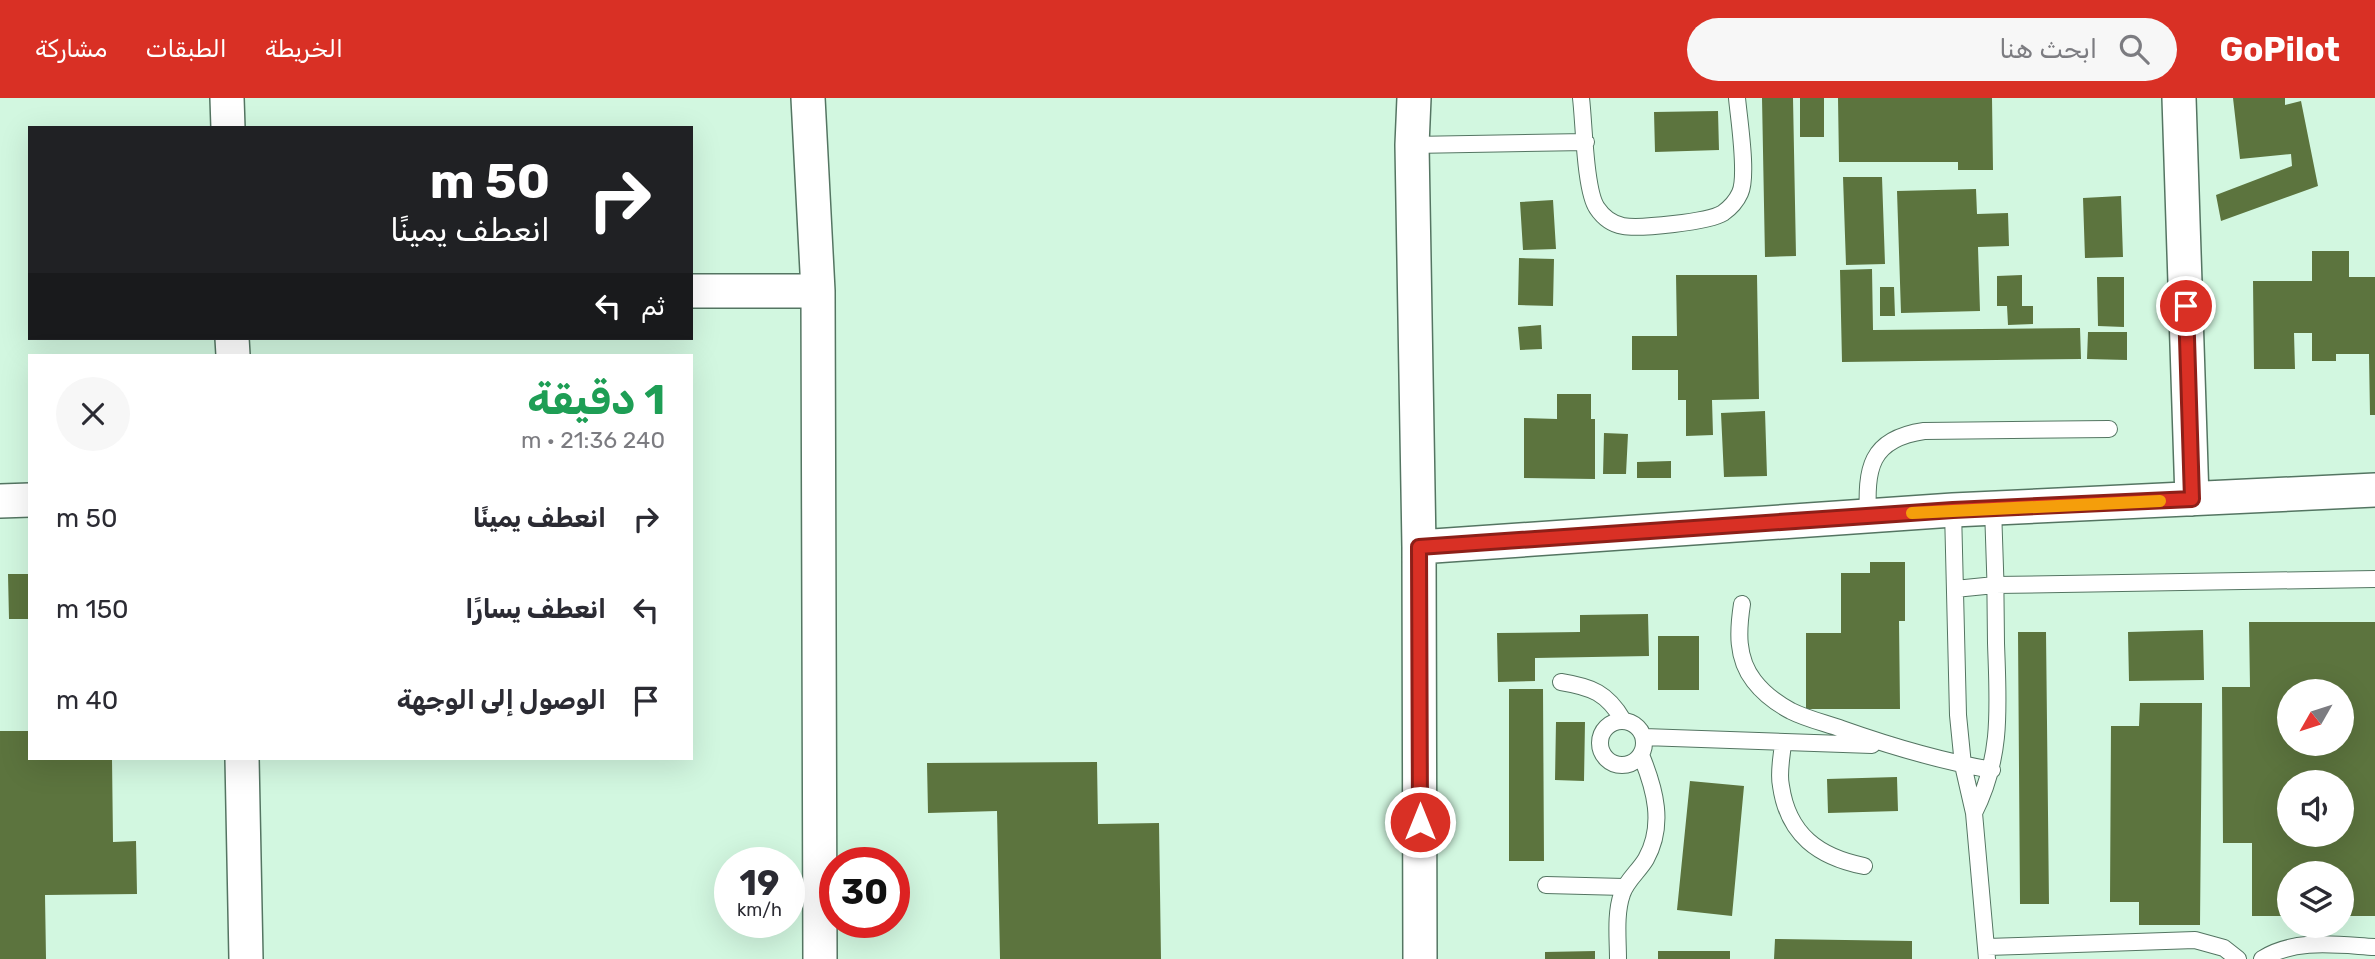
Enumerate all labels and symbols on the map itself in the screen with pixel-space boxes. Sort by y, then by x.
pin [2156,276,2216,336]
north arrow [2277,679,2354,756]
position arrow [1383,785,1457,859]
speed limit sign: 30 [819,847,910,938]

